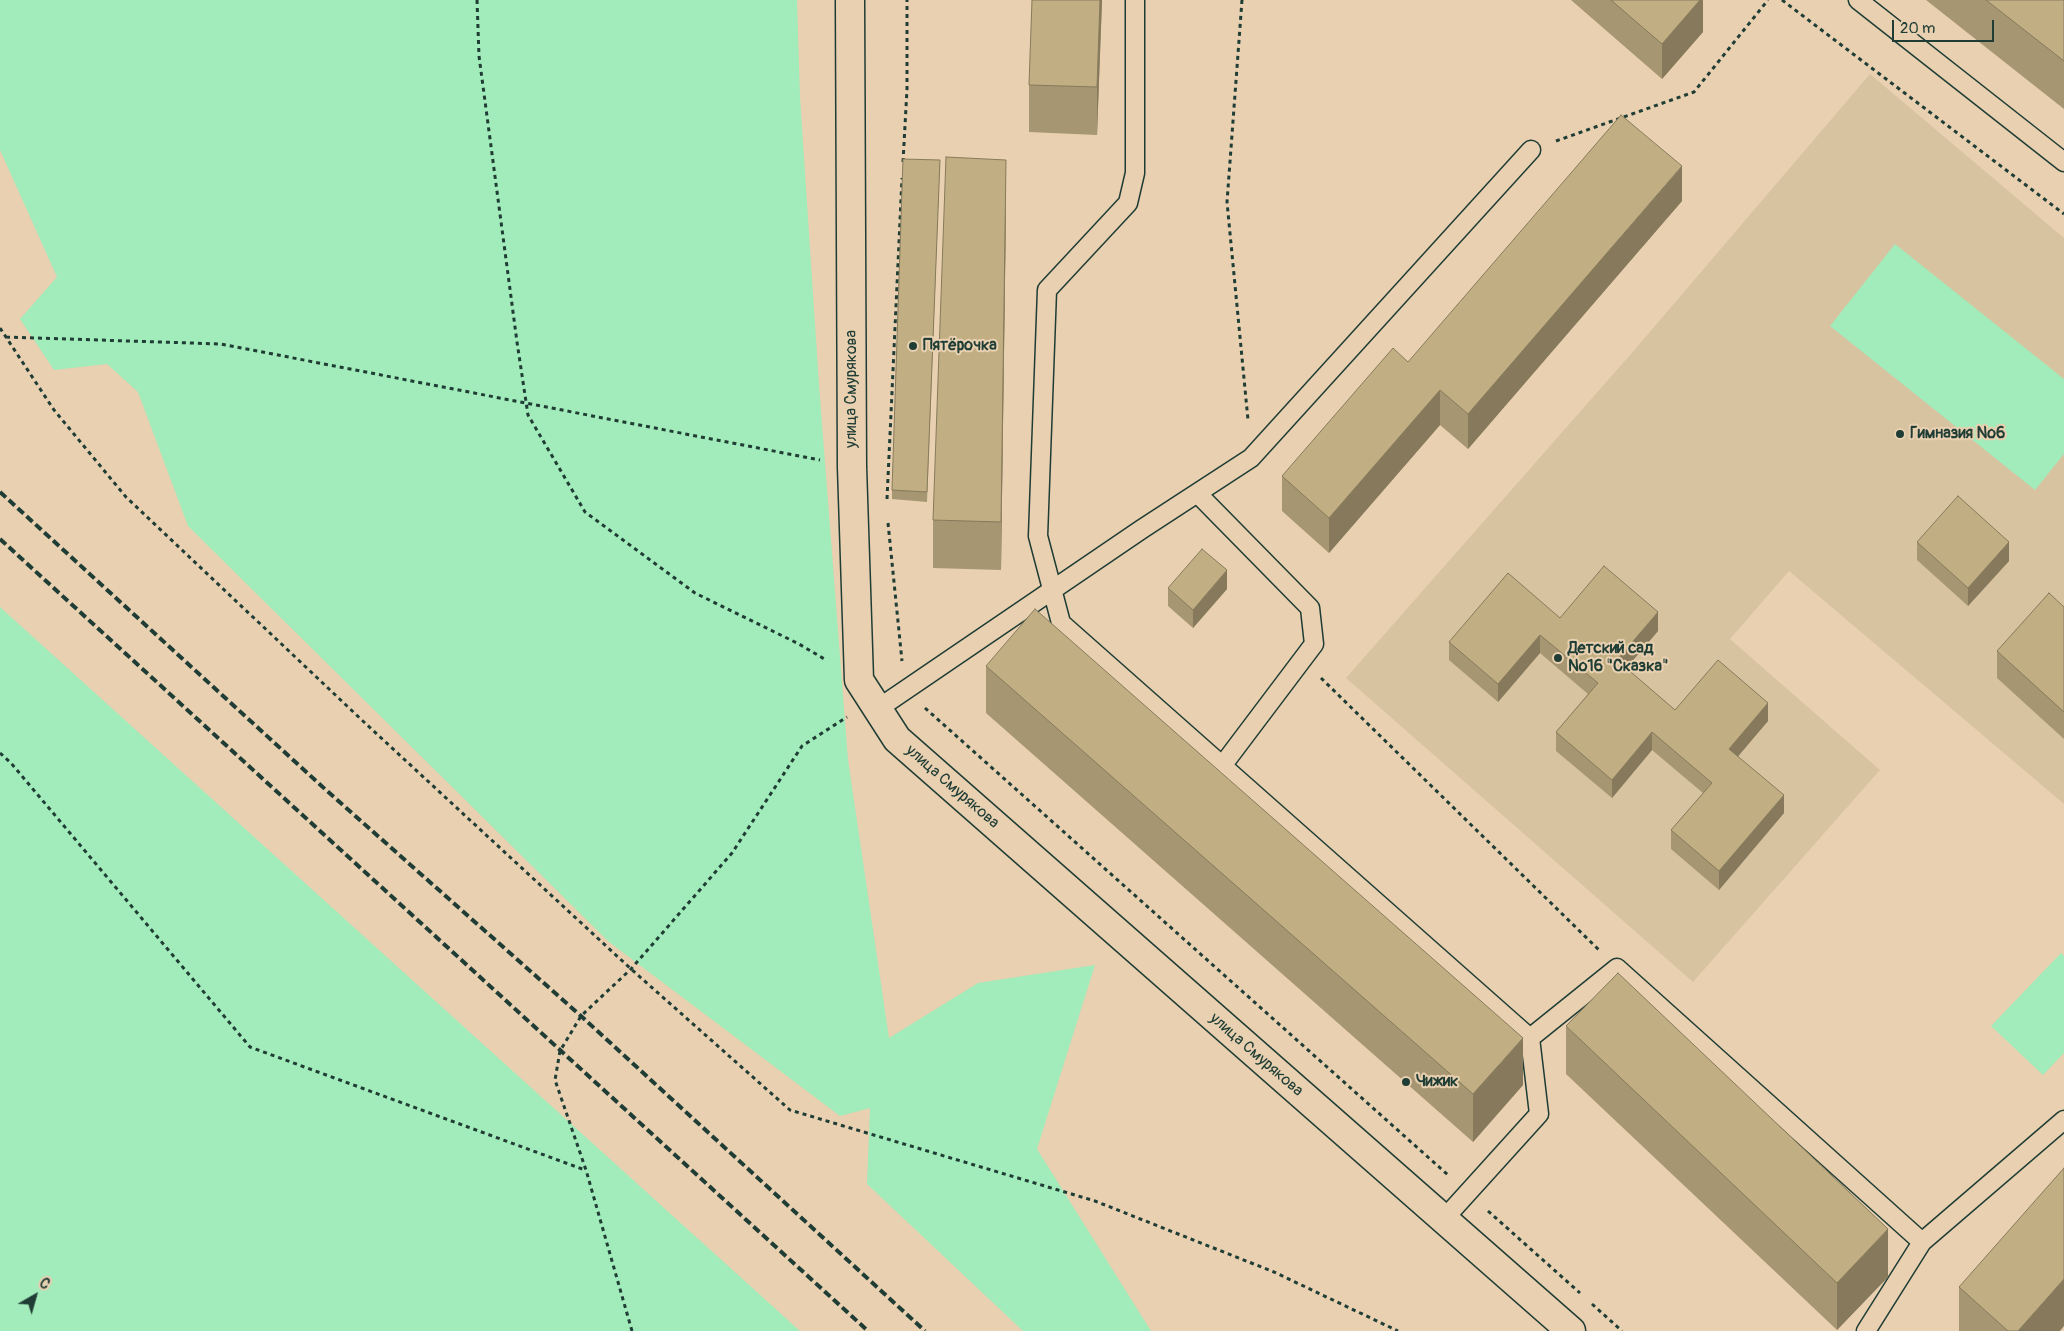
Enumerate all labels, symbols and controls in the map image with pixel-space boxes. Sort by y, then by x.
scale bar [1894,10,1996,42]
text: 20 m [1900,19,1935,38]
street label: улица Смурякова [842,330,862,448]
place label: Пятёрочка [923,336,997,356]
marker: Пятёрочка [907,340,919,352]
place label: Гимназия №6 [1910,424,2005,444]
marker: Гимназия №6 [1894,428,1906,440]
place label: Детский сад №16 "Сказка" [1568,639,1668,677]
marker: Детский сад №16 "Сказка" [1552,652,1564,664]
street label: улица Смурякова [901,741,1003,833]
street label: улица Смурякова [1205,1009,1307,1101]
place label: Чижик [1416,1072,1458,1092]
marker: Чижик [1400,1076,1412,1088]
north arrow [10,1271,60,1321]
text: С [36,1274,53,1293]

